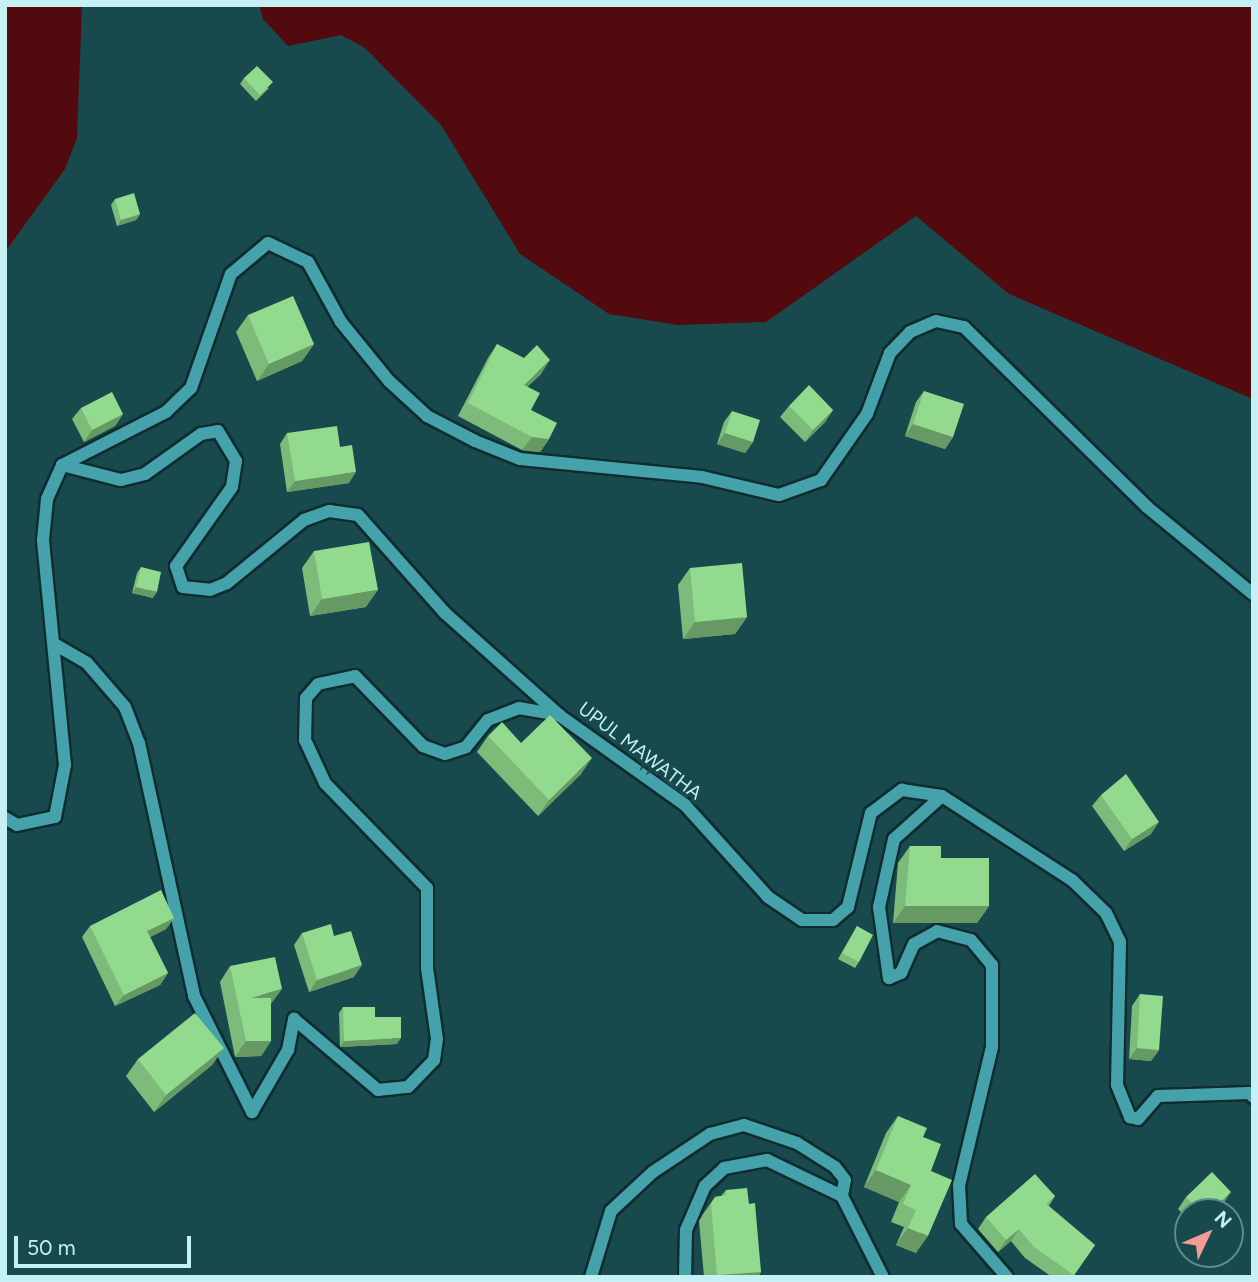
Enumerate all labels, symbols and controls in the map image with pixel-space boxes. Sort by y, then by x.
street label: UPUL MAWATHA [574,697,706,805]
north arrow [1174,1198,1244,1268]
text: N [1210,1206,1236,1233]
scale bar [18,1222,194,1266]
text: 50 m [27,1235,76,1260]

